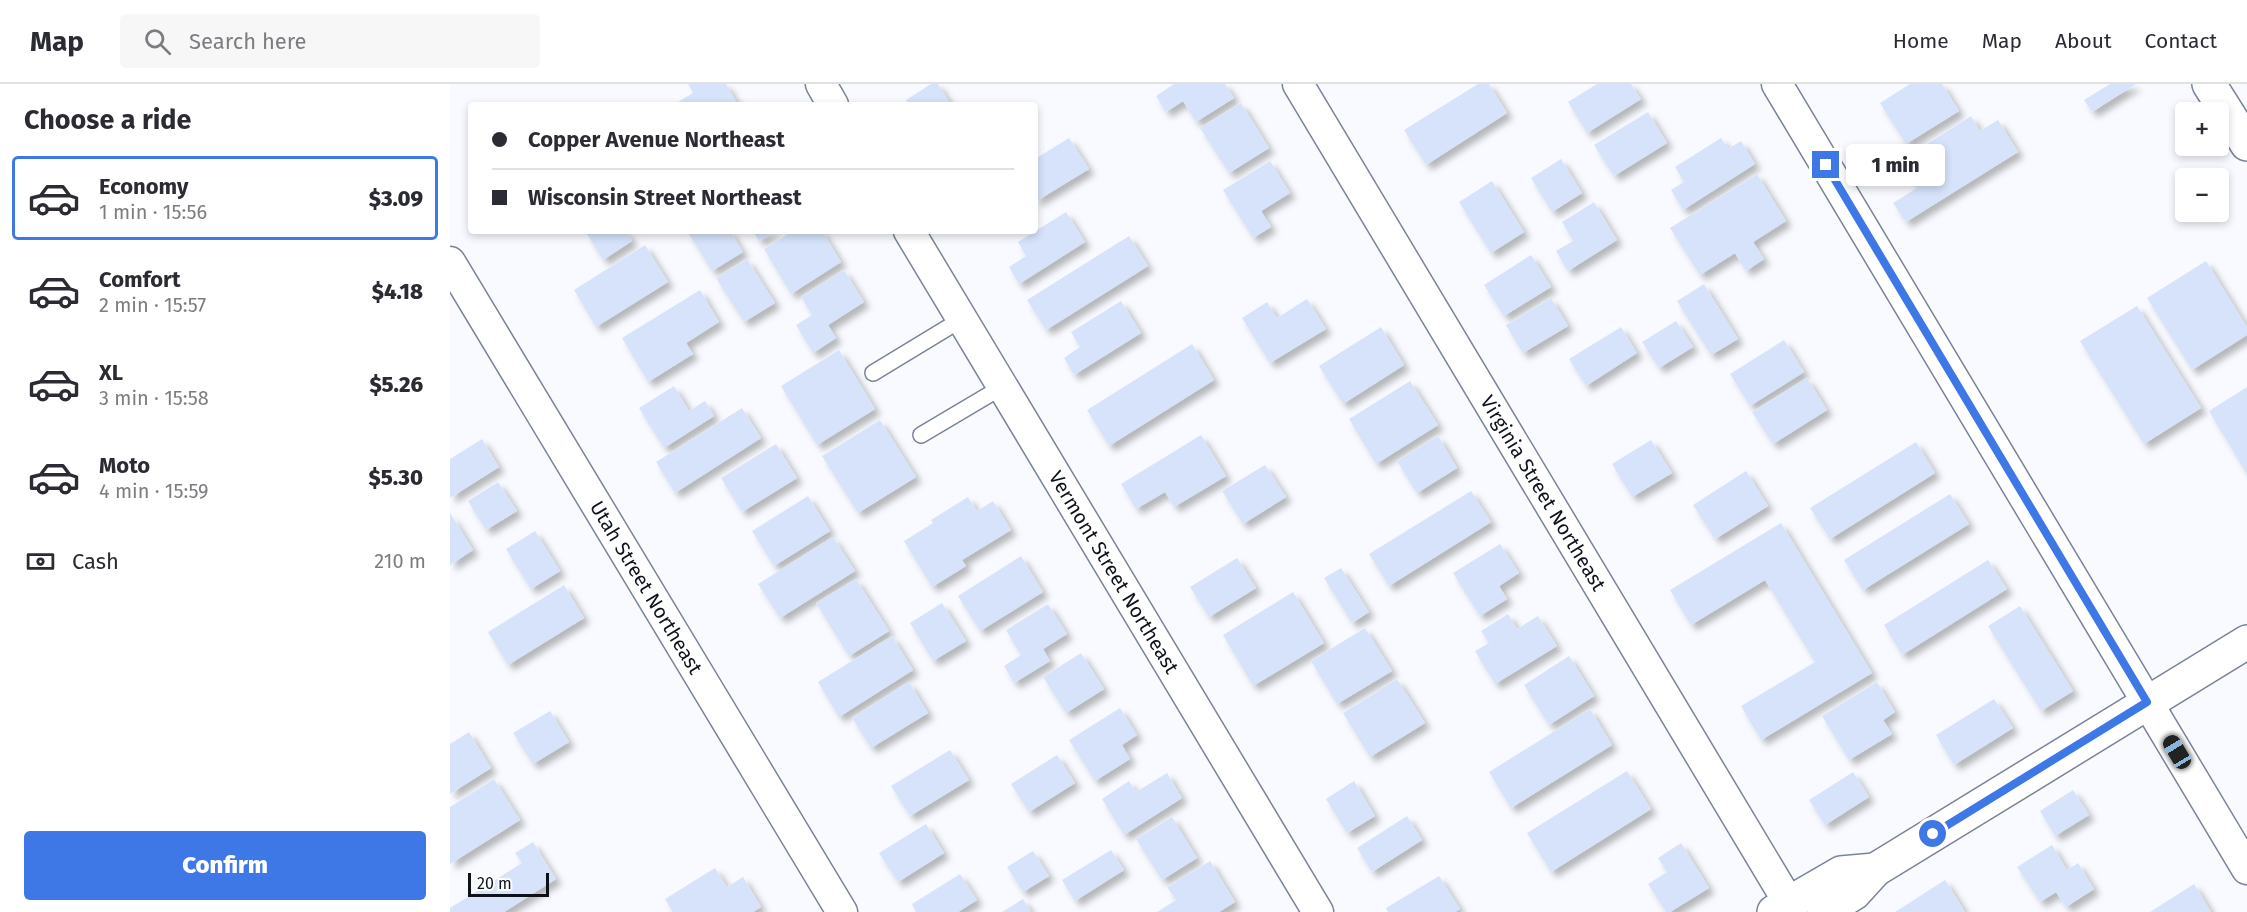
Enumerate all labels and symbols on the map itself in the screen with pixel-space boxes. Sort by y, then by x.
callout: 1 min [1847,144,1946,186]
route end [1812,151,1839,178]
street label: Virginia Street Northeast [1476,391,1611,596]
street label: Vermont Street Northeast [1044,467,1184,678]
street label: Utah Street Northeast [585,496,708,679]
car [2160,732,2194,772]
route start [1919,820,1946,847]
scale bar [468,870,549,898]

